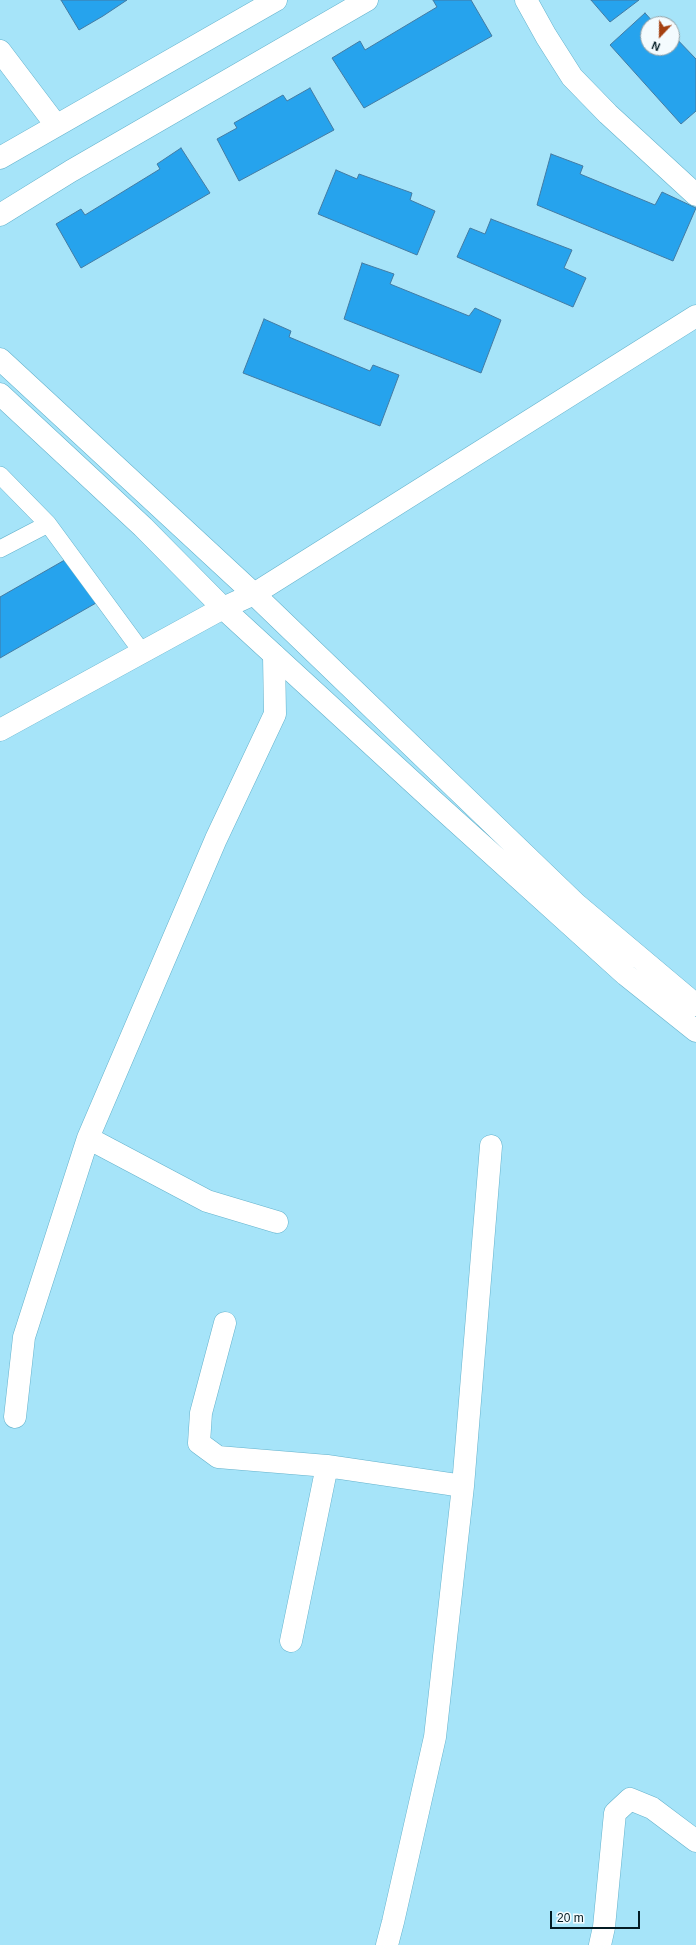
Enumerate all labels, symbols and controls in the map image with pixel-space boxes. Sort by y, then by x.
north arrow [640,16,680,56]
text: N [650,39,662,53]
scale bar [552,1903,642,1929]
text: 20 m [557,1911,584,1925]

